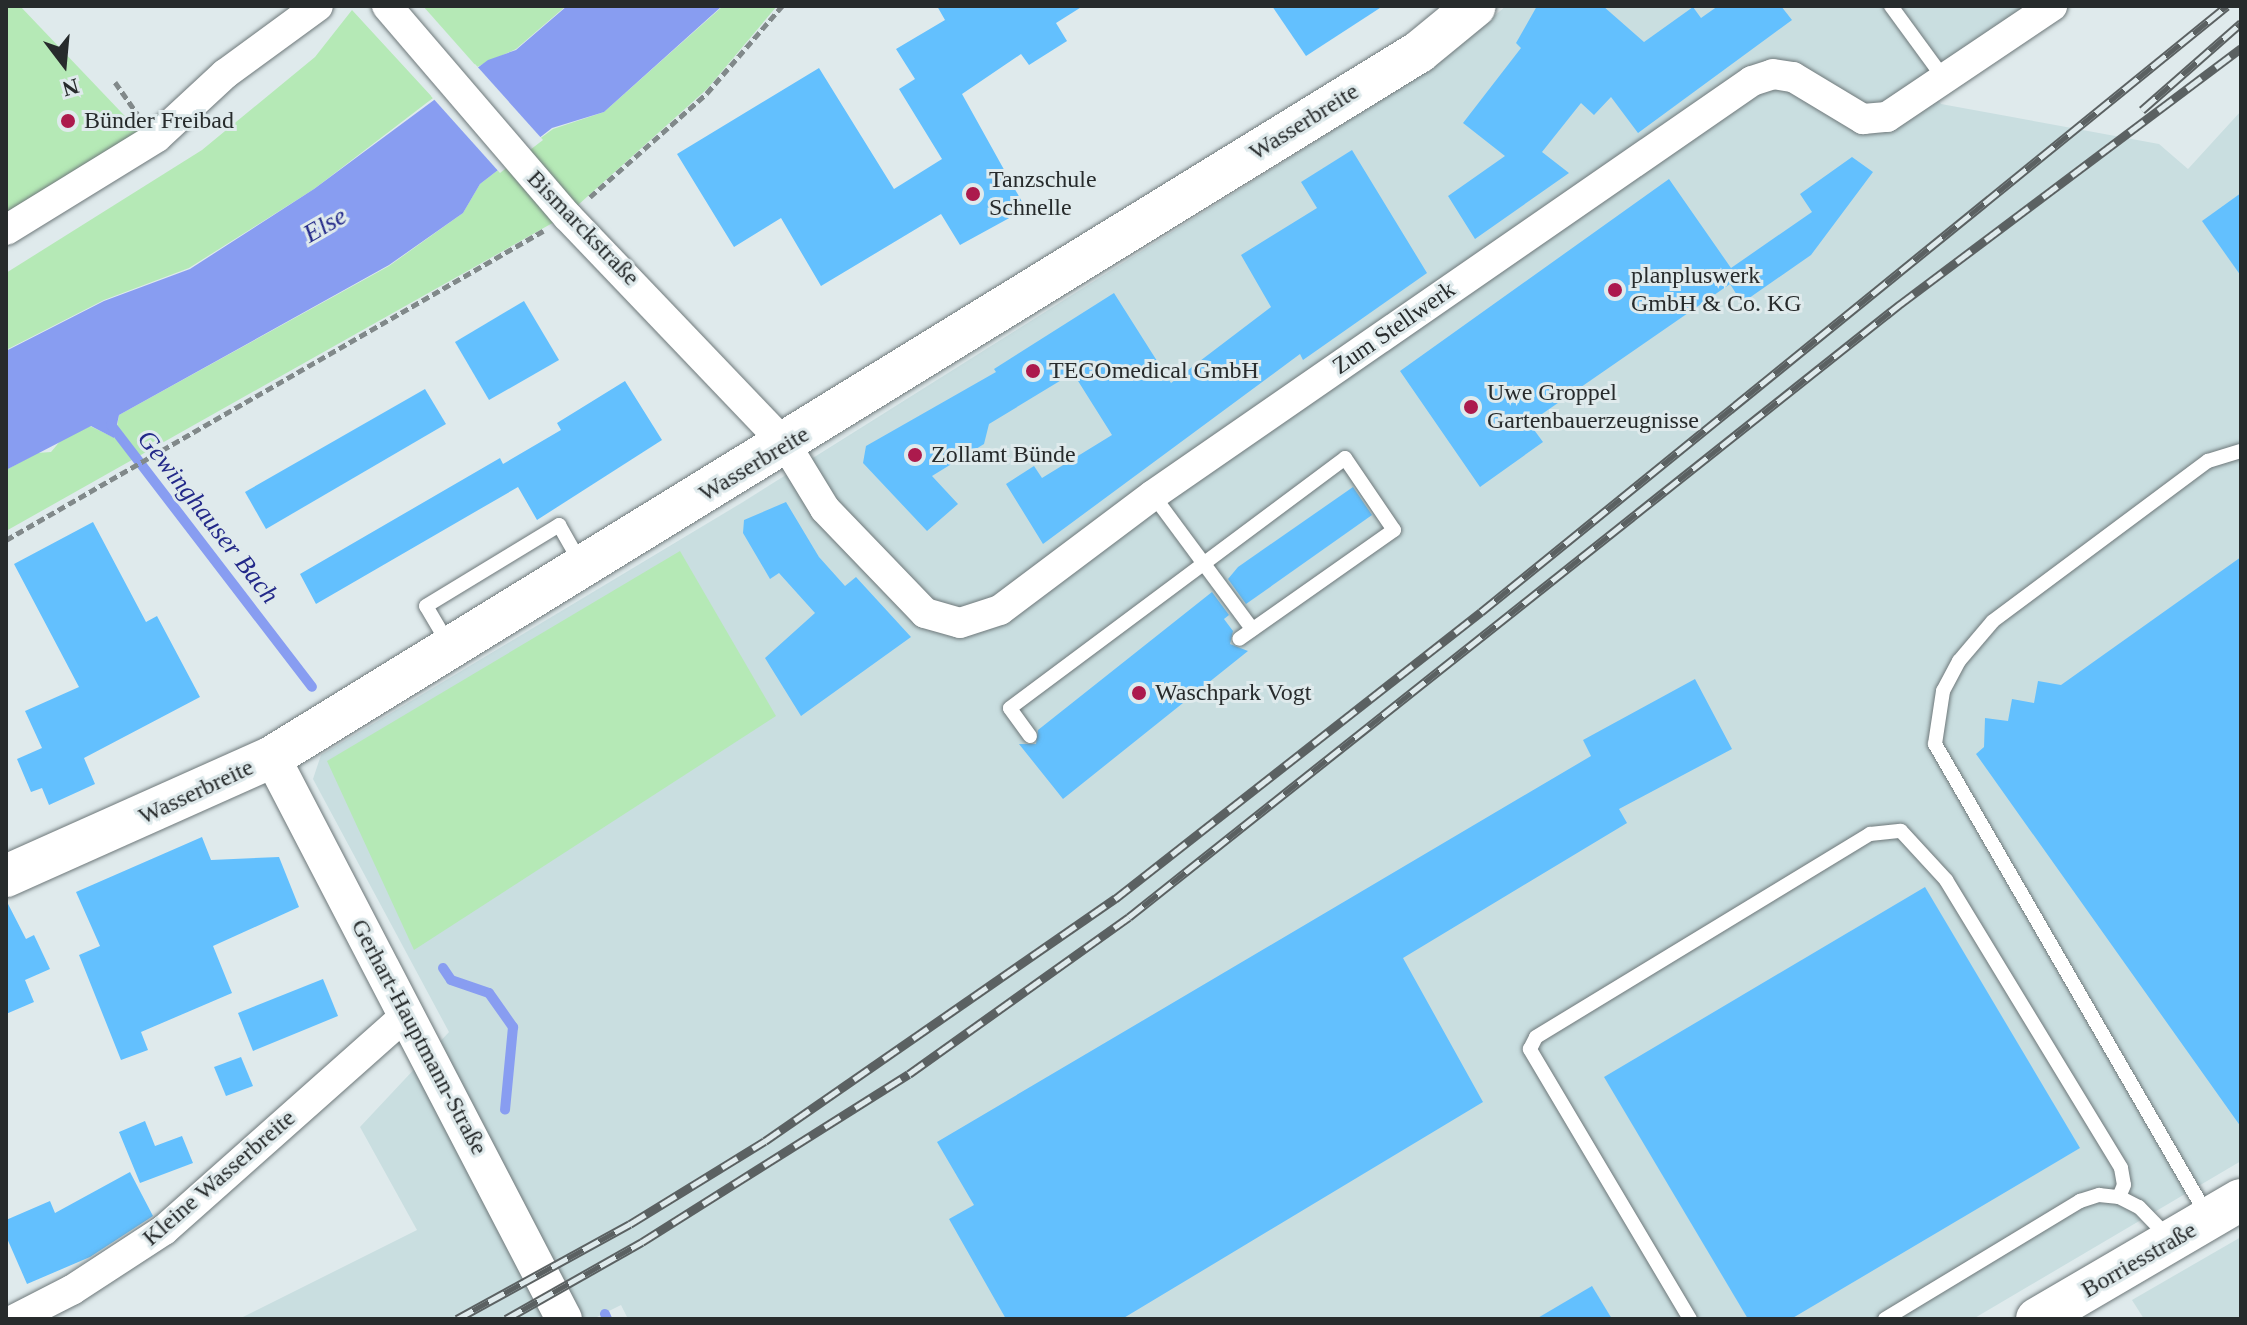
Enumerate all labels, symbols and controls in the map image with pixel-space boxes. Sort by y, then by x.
north arrow [24,24,104,104]
text: N [60,73,82,102]
street label: Wasserbreite [1244,77,1364,167]
place label: Bünder Freibad [84,107,234,135]
marker: Bünder Freibad [59,112,77,130]
street label: Bismarckstraße [521,164,645,292]
place label: Tanzschule Schnelle [989,166,1097,222]
marker: Tanzschule Schnelle [964,185,982,203]
water label: Else [298,200,352,250]
place label: planpluswerk GmbH & Co. KG [1631,262,1802,318]
street label: Zum Stellwerk [1327,275,1461,381]
marker: planpluswerk GmbH & Co. KG [1606,281,1624,299]
place label: TECOmedical GmbH [1049,357,1259,385]
marker: TECOmedical GmbH [1024,362,1042,380]
place label: Uwe Groppel Gartenbauerzeugnisse [1487,379,1699,435]
marker: Uwe Groppel Gartenbauerzeugnisse [1462,398,1480,416]
street label: Wasserbreite [694,420,814,508]
water label: Gewinghauser Bach [131,424,285,610]
place label: Zollamt Bünde [931,441,1076,469]
marker: Zollamt Bünde [906,446,924,464]
place label: Waschpark Vogt [1155,679,1312,707]
marker: Waschpark Vogt [1130,684,1148,702]
street label: Wasserbreite [134,753,258,831]
street label: Gerhart-Hauptmann-Straße [345,914,493,1160]
street label: Kleine Wasserbreite [137,1104,301,1252]
street label: Borriesstraße [2076,1216,2202,1304]

